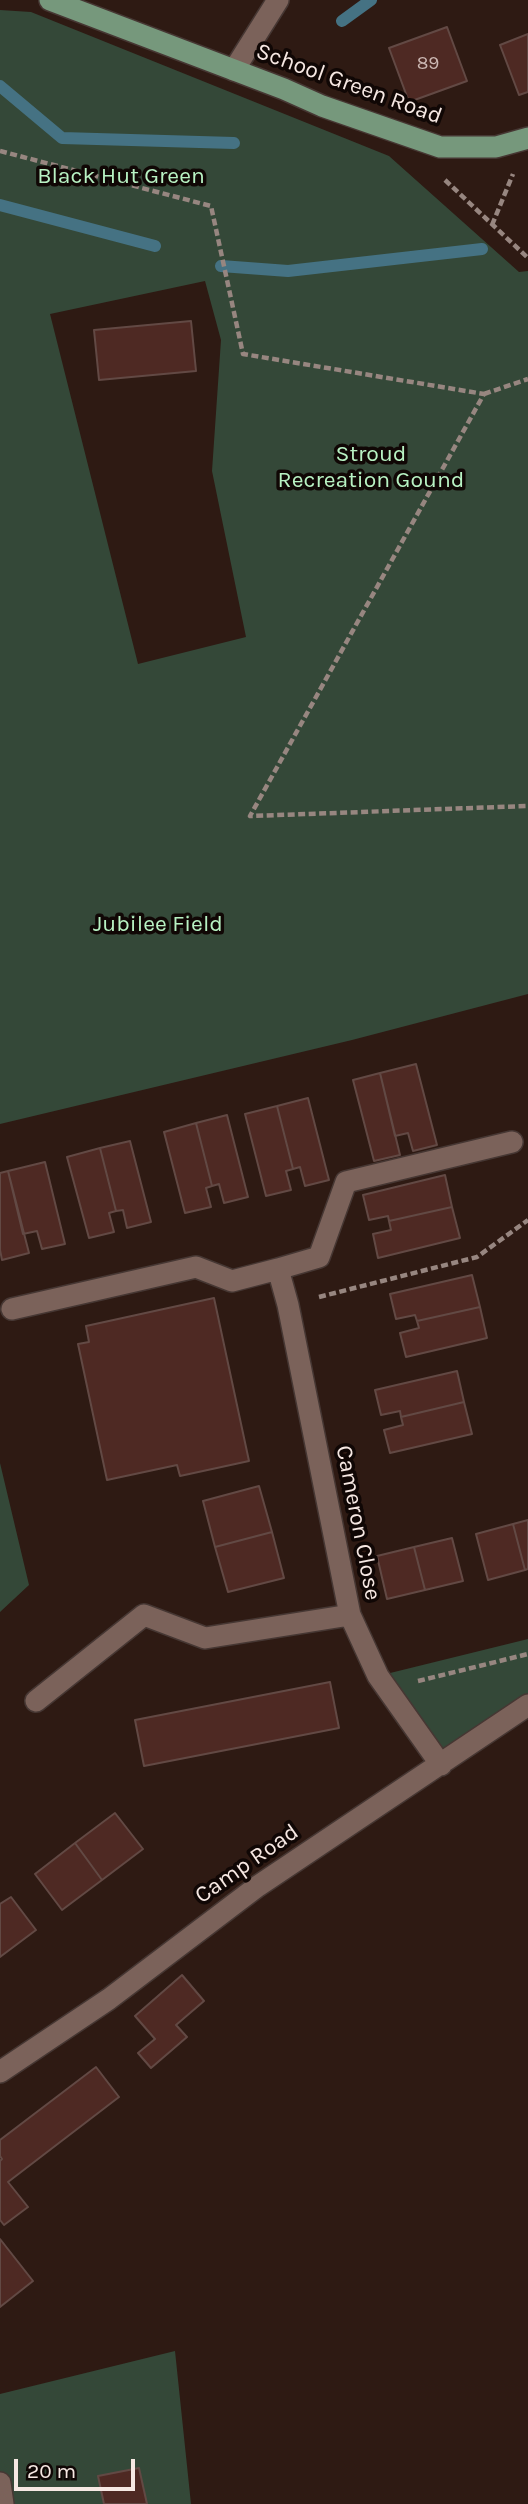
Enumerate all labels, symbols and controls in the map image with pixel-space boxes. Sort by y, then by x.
street label: School Green Road [252,38,446,130]
house number: 89 [417,53,439,75]
park label: Black Hut Green [37,162,205,190]
park label: Stroud Recreation Gound [278,440,464,494]
park label: Jubilee Field [93,910,223,938]
street label: Cameron Close [329,1443,387,1603]
street label: Camp Road [190,1818,304,1910]
scale bar [18,2444,138,2488]
text: 20 m [27,2459,76,2483]

